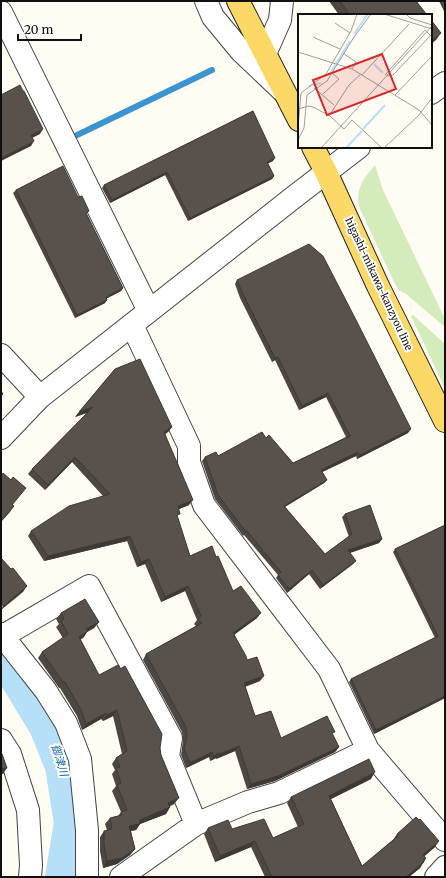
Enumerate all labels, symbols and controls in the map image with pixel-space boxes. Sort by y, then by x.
inset map [298,14,432,148]
scale bar [18,16,81,42]
text: 20 m [24,22,53,37]
street label: higashi-mikawa-kanzyou line [342,215,416,353]
water label: 御津川 [48,742,72,779]

